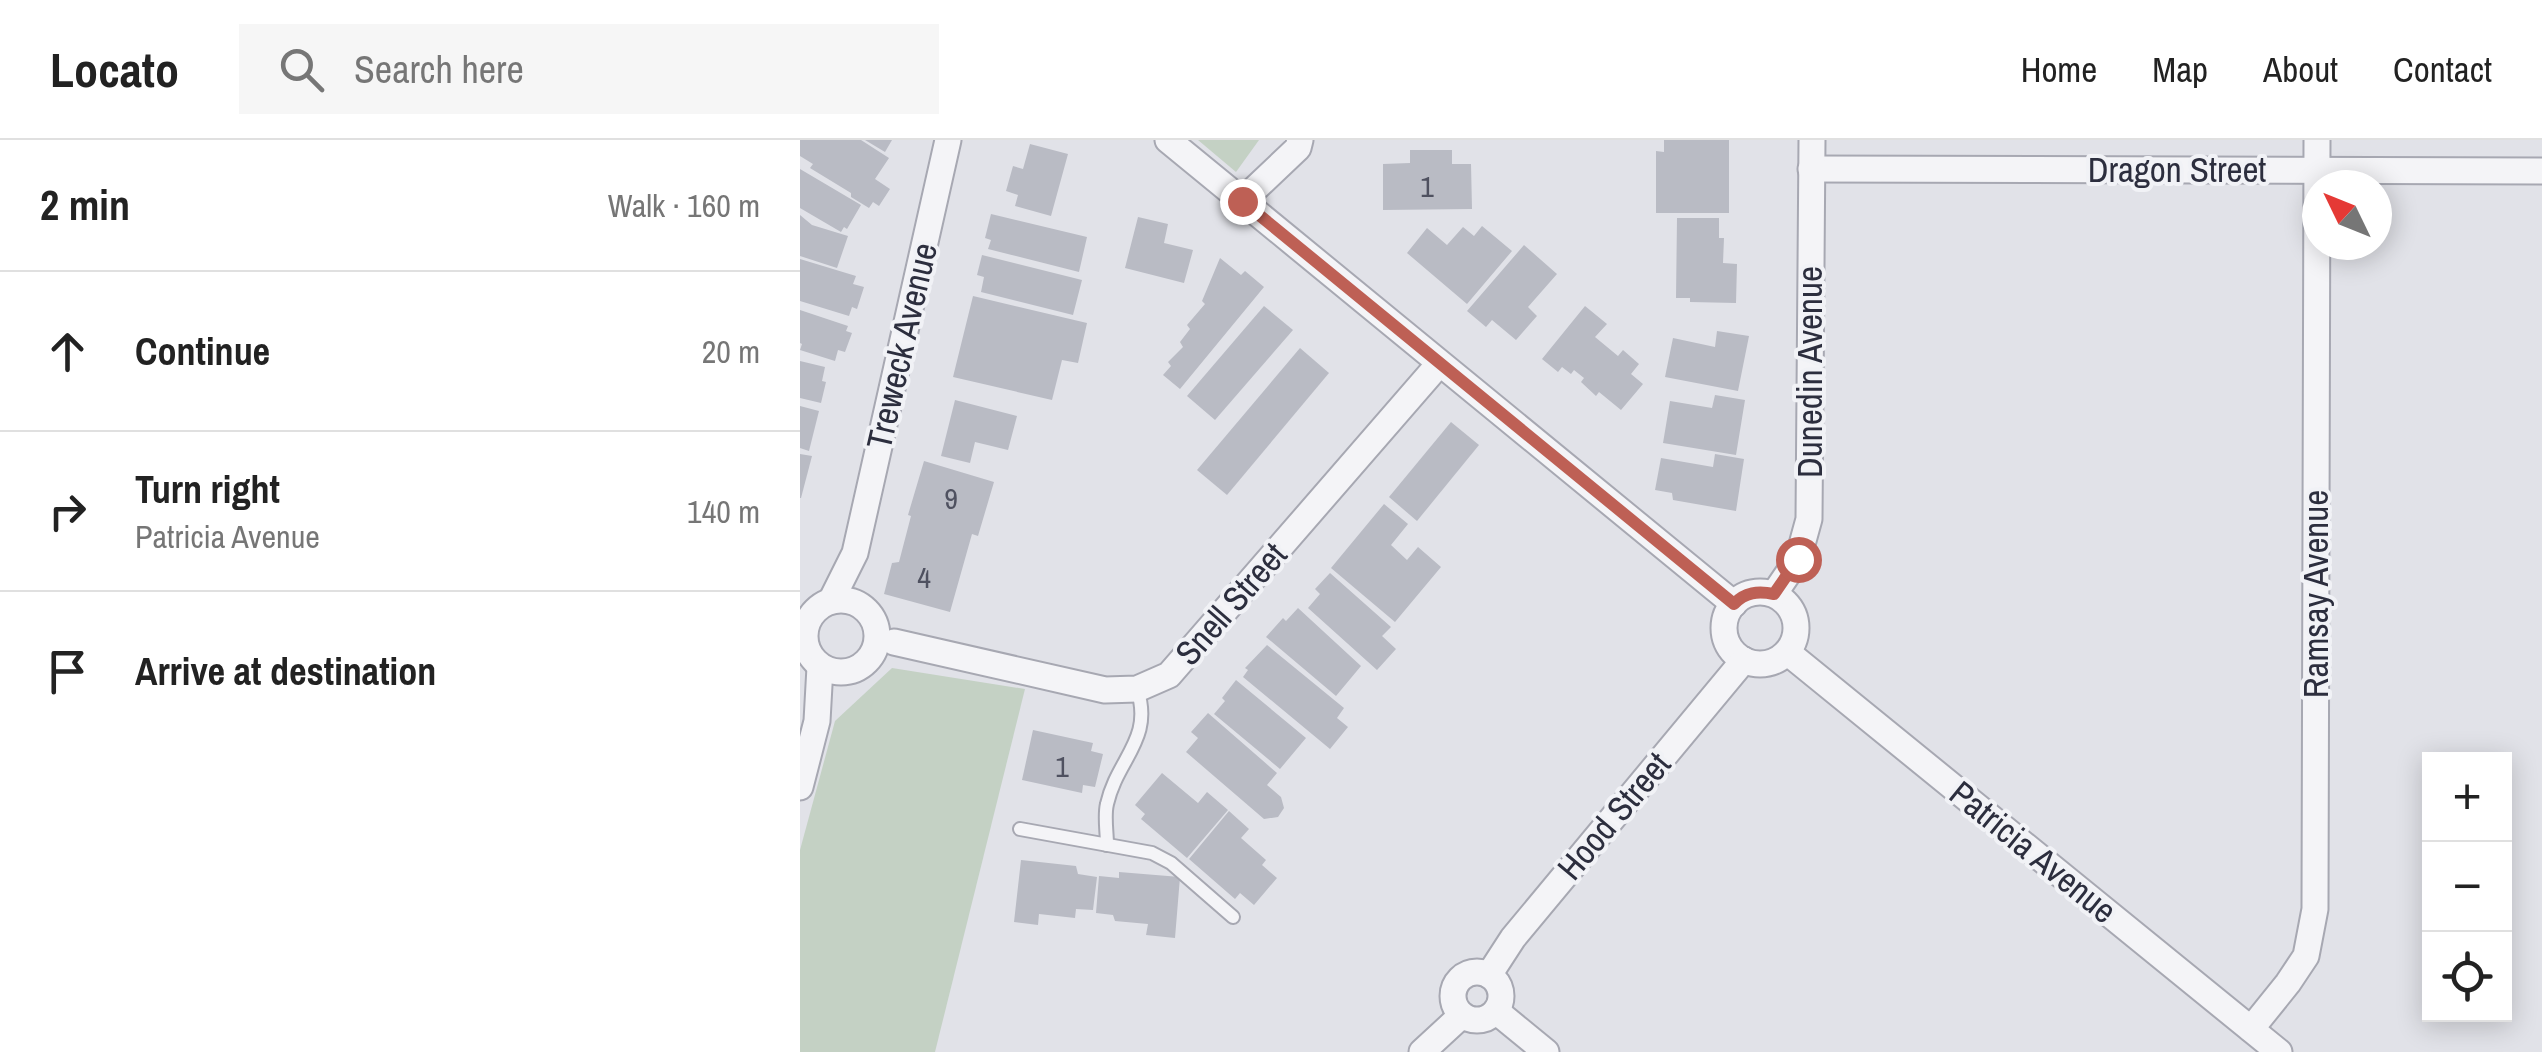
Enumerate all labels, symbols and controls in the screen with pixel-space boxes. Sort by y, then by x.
search box [239,24,939,114]
text: Locato [50,37,179,102]
icon: search [274,42,329,97]
text: Search here [354,44,524,95]
text: Home [2021,46,2097,93]
text: Map [2152,46,2208,93]
text: About [2263,46,2338,93]
text: Contact [2393,46,2492,93]
street label: Dragon Street [2088,146,2266,193]
house number: 1 [1420,166,1434,206]
north arrow [2302,170,2392,260]
text: 2 min [40,177,130,233]
route end [1220,179,1266,225]
text: Walk · 160 m [608,184,760,227]
street label: Treweck Avenue [855,238,948,454]
street label: Dunedin Avenue [1786,266,1833,478]
icon: ahead [40,324,95,379]
text: Continue [135,326,270,377]
text: 20 m [702,330,760,373]
text: Turn right [135,464,280,515]
house number: 9 [944,478,958,518]
icon: right [40,484,95,539]
text: 140 m [687,490,760,533]
street label: Ramsay Avenue [2292,490,2339,698]
text: Patricia Avenue [135,515,320,558]
street label: Snell Street [1164,532,1297,675]
route start [1776,537,1822,583]
house number: 4 [917,557,931,597]
icon: arrive [40,644,95,699]
text: Arrive at destination [135,646,436,697]
street label: Hood Street [1546,742,1681,889]
house number: 1 [1055,746,1069,786]
map controls [2422,752,2512,1022]
button: + [2422,752,2512,842]
street label: Patricia Avenue [1940,770,2127,933]
button: − [2422,842,2512,932]
button: locate [2422,932,2512,1022]

